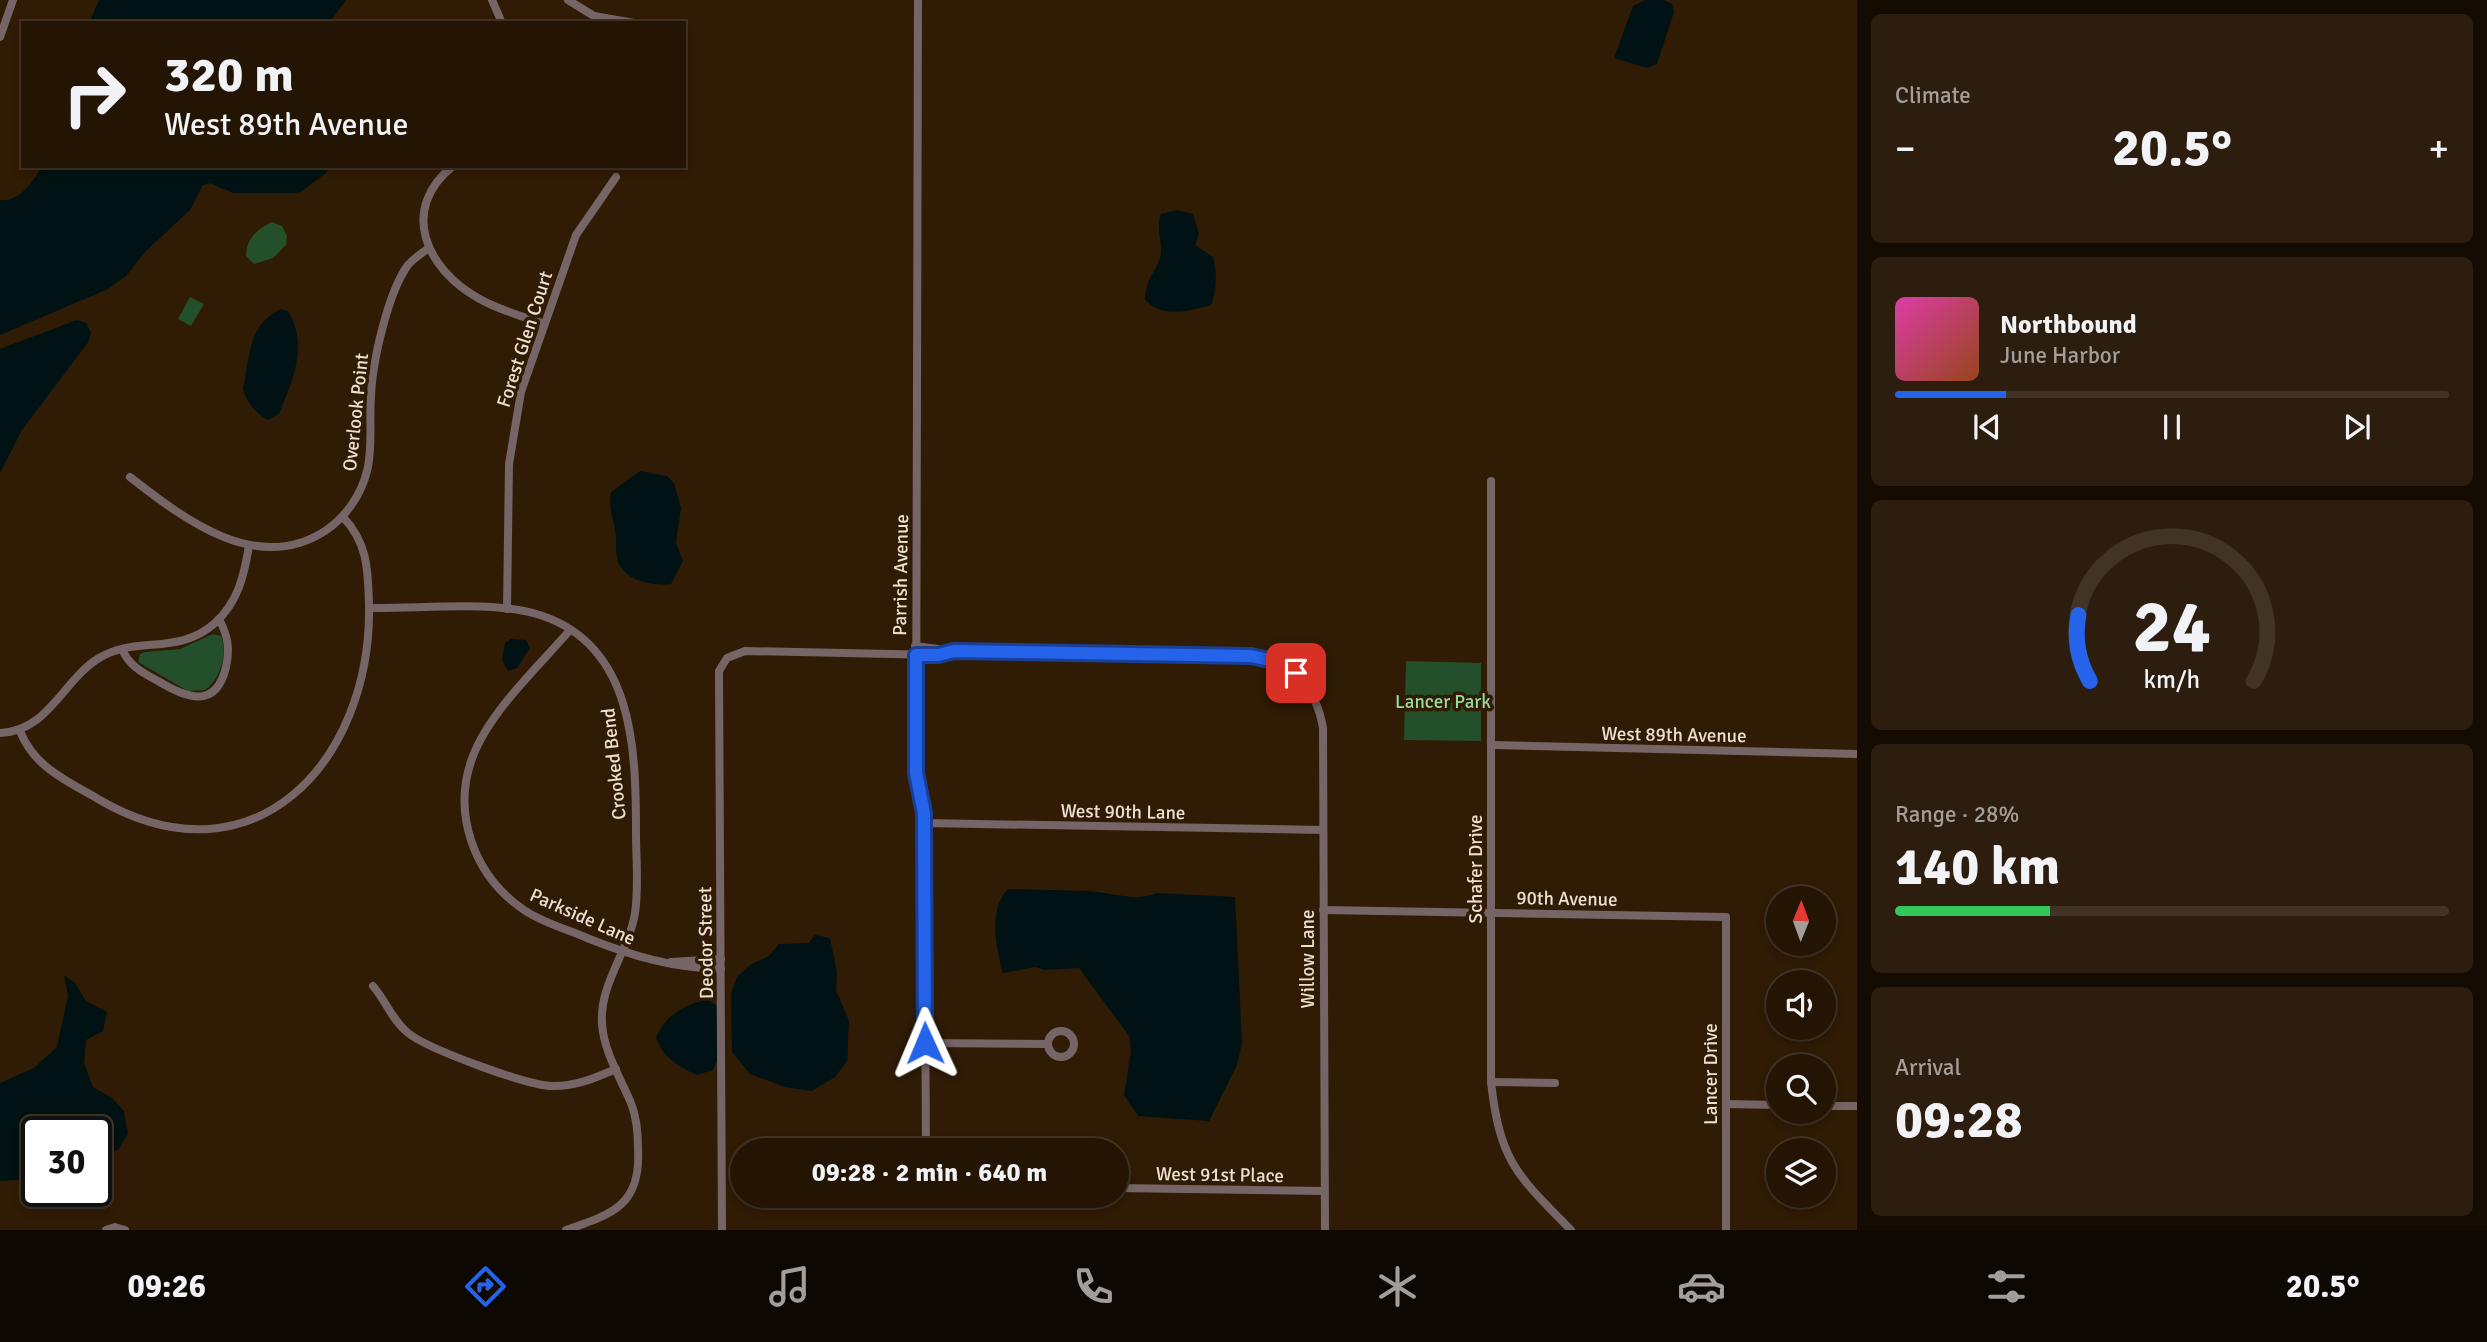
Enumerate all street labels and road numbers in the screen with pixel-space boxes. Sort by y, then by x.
street label: Forest Glen Court [492,268,558,410]
street label: Overlook Point [338,352,374,472]
street label: Parrish Avenue [888,514,914,636]
street label: Crooked Bend [596,707,632,821]
street label: West 89th Avenue [1601,722,1747,748]
street label: West 90th Lane [1060,799,1186,825]
street label: Schafer Drive [1464,815,1488,923]
street label: Parkside Lane [526,883,639,951]
street label: Deodor Street [693,886,719,999]
street label: 90th Avenue [1516,886,1618,912]
street label: Willow Lane [1296,910,1320,1008]
street label: Lancer Drive [1699,1023,1723,1125]
street label: West 91st Place [1156,1162,1284,1188]

